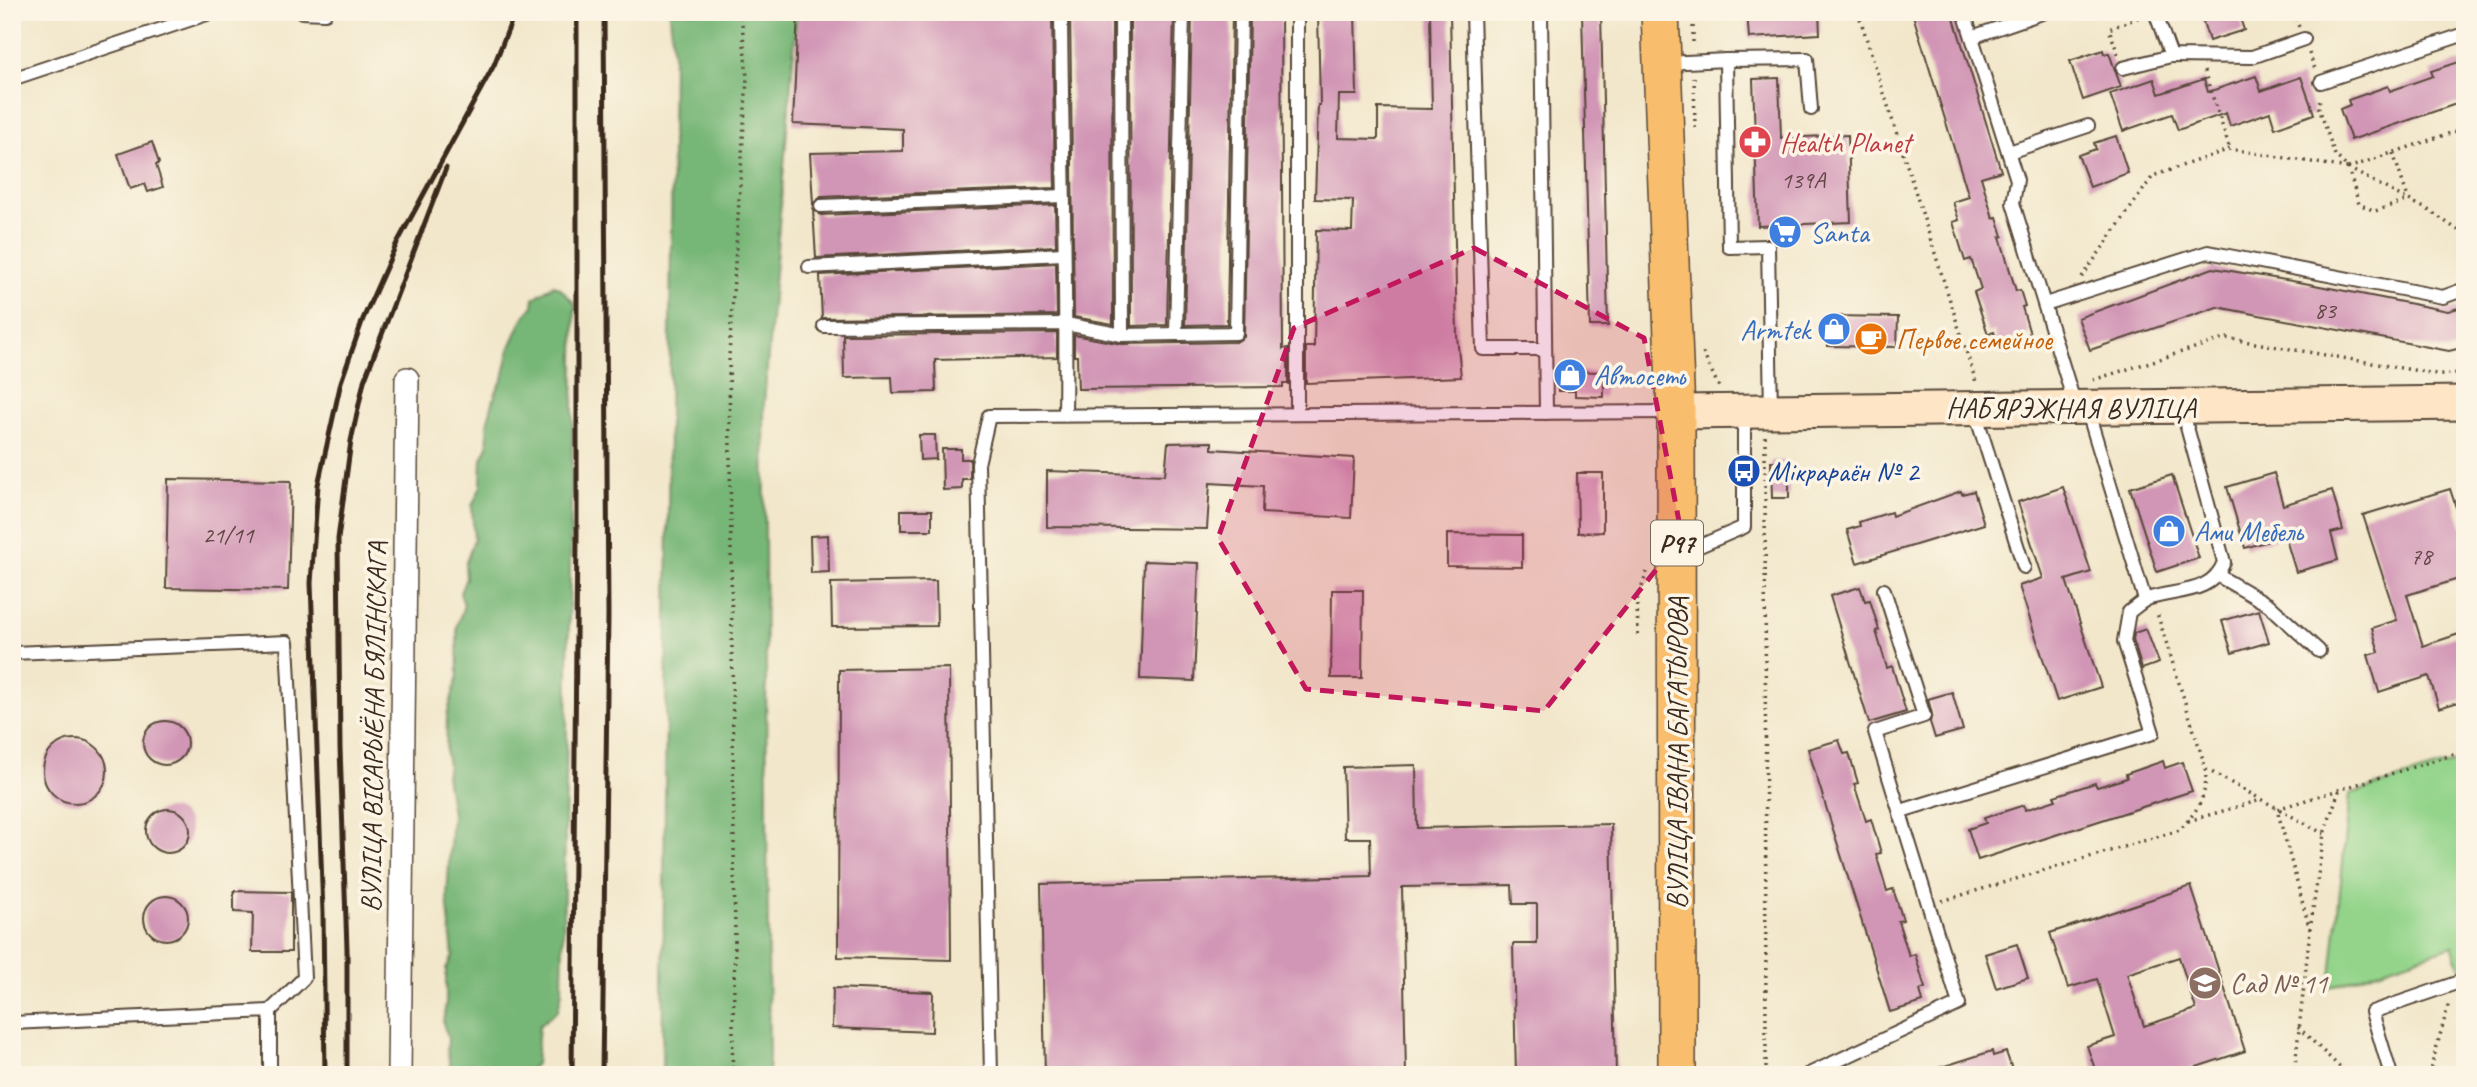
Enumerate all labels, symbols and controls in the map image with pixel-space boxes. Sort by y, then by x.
pharmacy icon: Health Planet [1736,123,1774,161]
place label: Health Planet [1780,125,1915,160]
house number: 139А [1781,165,1826,195]
supermarket icon: Santa [1766,213,1804,251]
place label: Santa [1810,215,1870,250]
house number: 83 [2314,295,2338,325]
shop icon: Armtek [1815,310,1853,348]
place label: Armtek [1740,312,1813,347]
cafe icon: Первое семейное [1852,320,1890,358]
place label: Первое семейное [1896,322,2054,357]
shop icon: Автосеть [1551,356,1589,394]
place label: Автосеть [1594,358,1687,393]
street label: НАБЯРЭЖНАЯ ВУЛІЦА [1946,391,2198,426]
bus stop icon: Мікрараён № 2 [1725,452,1763,490]
place label: Мікрараён № 2 [1768,454,1921,489]
shop icon: Ами Мебель [2150,512,2188,550]
place label: Ами Мебель [2194,514,2305,549]
house number: 21/11 [202,520,255,550]
road number: Р97 [1651,520,1703,566]
street label: ВУЛІЦА ВІСАРЫЁНА БЯЛІНСКАГА [353,541,394,912]
house number: 78 [2410,541,2434,571]
street label: ВУЛІЦА ІВАНА БАГАТЫРОВА [1660,596,1695,909]
school or university icon: Сад № 11 [2186,964,2224,1002]
place label: Сад № 11 [2230,966,2329,1001]

